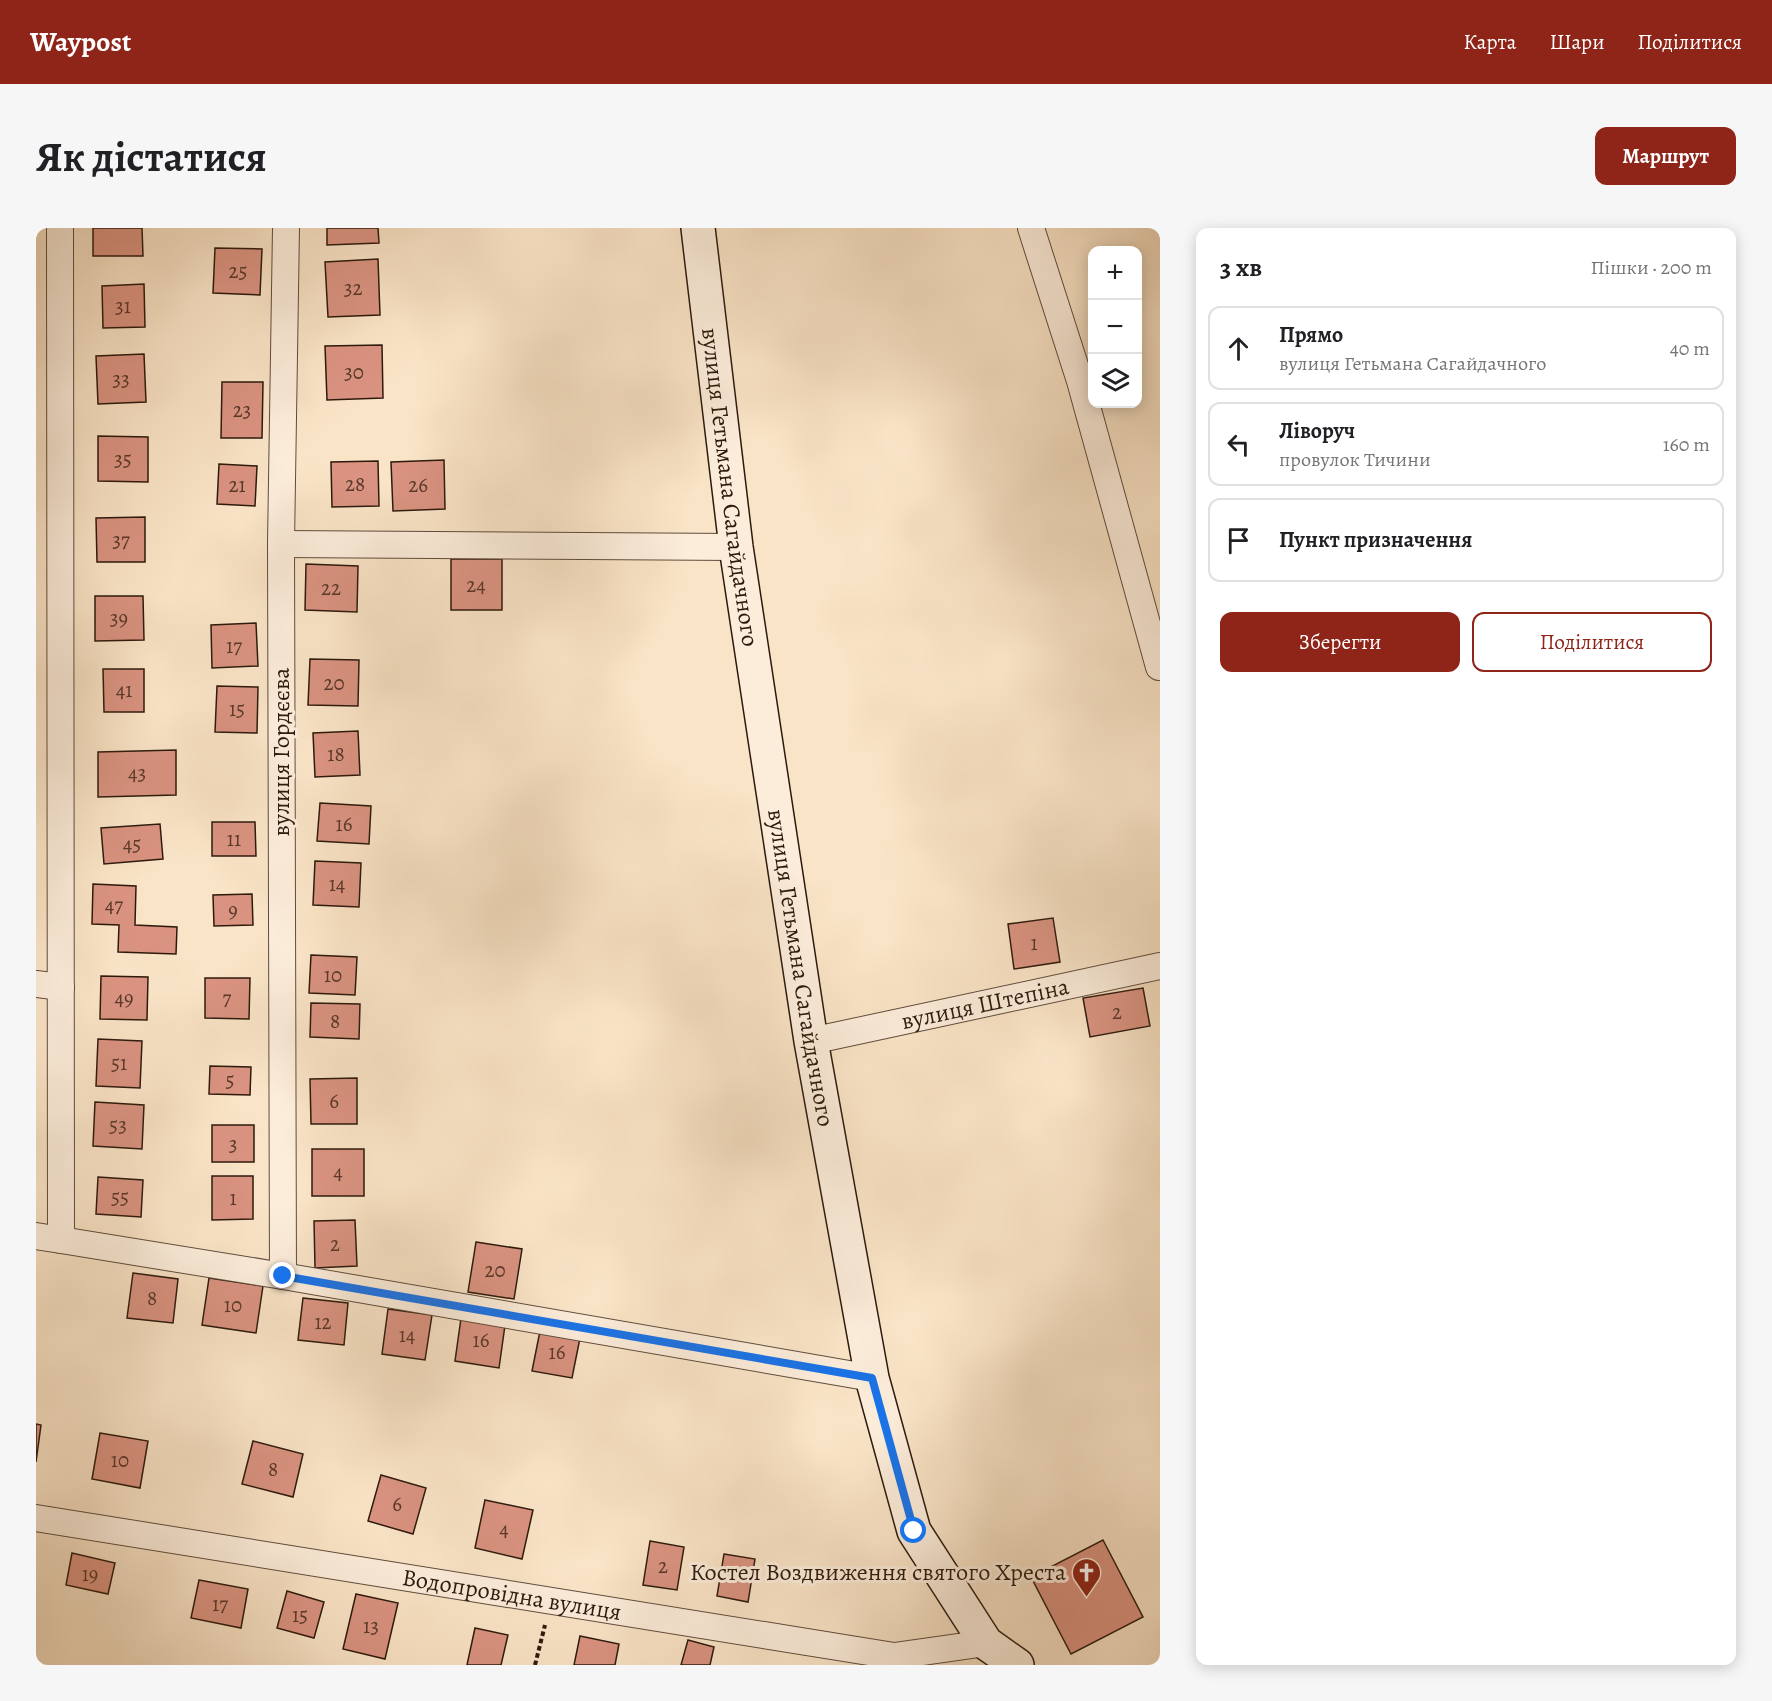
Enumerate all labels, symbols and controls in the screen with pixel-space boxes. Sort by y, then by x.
text: Waypost [30,23,131,61]
text: Карта [1464,28,1516,56]
text: Шари [1549,28,1604,56]
text: Поділитися [1637,28,1742,56]
button: Маршрут [1595,127,1736,185]
text: Як дістатися [36,128,267,185]
map controls [1088,246,1142,408]
button: + [1088,246,1142,300]
text: 3 хв [1220,250,1262,285]
text: Пішки · 200 m [1591,254,1712,281]
house number: 25 [228,257,248,285]
house number: 32 [344,274,362,302]
house number: 31 [115,292,131,320]
button: − [1088,300,1142,354]
text: Прямо [1279,320,1343,350]
street label: вулиця Гетьмана Сагайдачного [694,326,767,649]
icon: ahead [1222,332,1255,365]
text: 40 m [1670,335,1710,362]
text: вулиця Гетьмана Сагайдачного [1279,350,1546,377]
button: layers [1088,354,1142,408]
house number: 30 [344,358,364,386]
house number: 33 [112,365,130,393]
house number: 23 [233,396,251,424]
text: Ліворуч [1279,416,1355,446]
icon: left [1222,428,1255,461]
text: 160 m [1663,431,1710,458]
house number: 35 [114,445,132,473]
text: провулок Тичини [1279,446,1431,473]
house number: 28 [345,470,365,498]
house number: 21 [228,471,246,499]
house number: 26 [408,471,428,499]
icon: arrive [1222,524,1255,557]
text: Пункт призначення [1279,525,1472,555]
house number: 37 [112,526,130,554]
house number: 24 [466,571,486,599]
house number: 22 [321,574,341,602]
house number: 39 [110,604,128,632]
button: Зберегти [1220,612,1460,672]
button: Поділитися [1472,612,1712,672]
house number: 17 [226,632,242,660]
street label: вулиця Гордєєва [265,668,297,836]
house number: 20 [323,669,345,697]
house number: 41 [116,676,132,704]
house number: 15 [229,695,245,723]
house number: 18 [327,740,345,768]
house number: 43 [128,759,146,787]
street label: вулиця Гетьмана Сагайдачного [760,807,842,1129]
house number: 16 [336,810,353,838]
house number: 11 [227,825,241,853]
house number: 45 [123,830,141,858]
house number: 14 [329,870,345,898]
house number: 47 [105,891,123,919]
house number: 9 [228,896,238,924]
house number: 1 [1030,929,1038,957]
house number: 10 [324,961,342,989]
street label: вулиця Штепіна [898,970,1072,1037]
house number: 49 [114,984,134,1012]
house number: 7 [223,984,232,1012]
house number: 2 [1112,998,1122,1026]
house number: 8 [330,1007,340,1035]
house number: 51 [111,1049,127,1077]
house number: 5 [225,1066,235,1094]
house number: 6 [329,1087,339,1115]
house number: 53 [109,1111,127,1139]
house number: 3 [229,1130,237,1158]
house number: 4 [333,1158,343,1186]
house number: 55 [111,1183,129,1211]
house number: 1 [229,1184,237,1212]
house number: 2 [330,1230,340,1258]
house number: 20 [484,1256,506,1284]
route end [269,1262,295,1288]
house number: 8 [147,1284,157,1312]
house number: 10 [224,1291,242,1319]
house number: 12 [314,1308,332,1336]
house number: 14 [399,1321,415,1349]
house number: 16 [473,1326,490,1354]
house number: 16 [549,1338,566,1366]
house number: 10 [111,1446,129,1474]
house number: 8 [268,1455,278,1483]
house number: 6 [392,1490,402,1518]
house number: 4 [499,1515,509,1543]
route start [900,1517,926,1543]
house number: 2 [658,1552,668,1580]
place label: Костел Воздвиження святого Хреста [690,1556,1066,1588]
church icon: Костел Воздвиження святого Хреста [1071,1556,1103,1598]
house number: 19 [82,1560,98,1588]
street label: Водопровідна вулиця [400,1561,624,1628]
house number: 17 [212,1590,228,1618]
house number: 15 [292,1601,308,1629]
house number: 13 [363,1612,379,1640]

